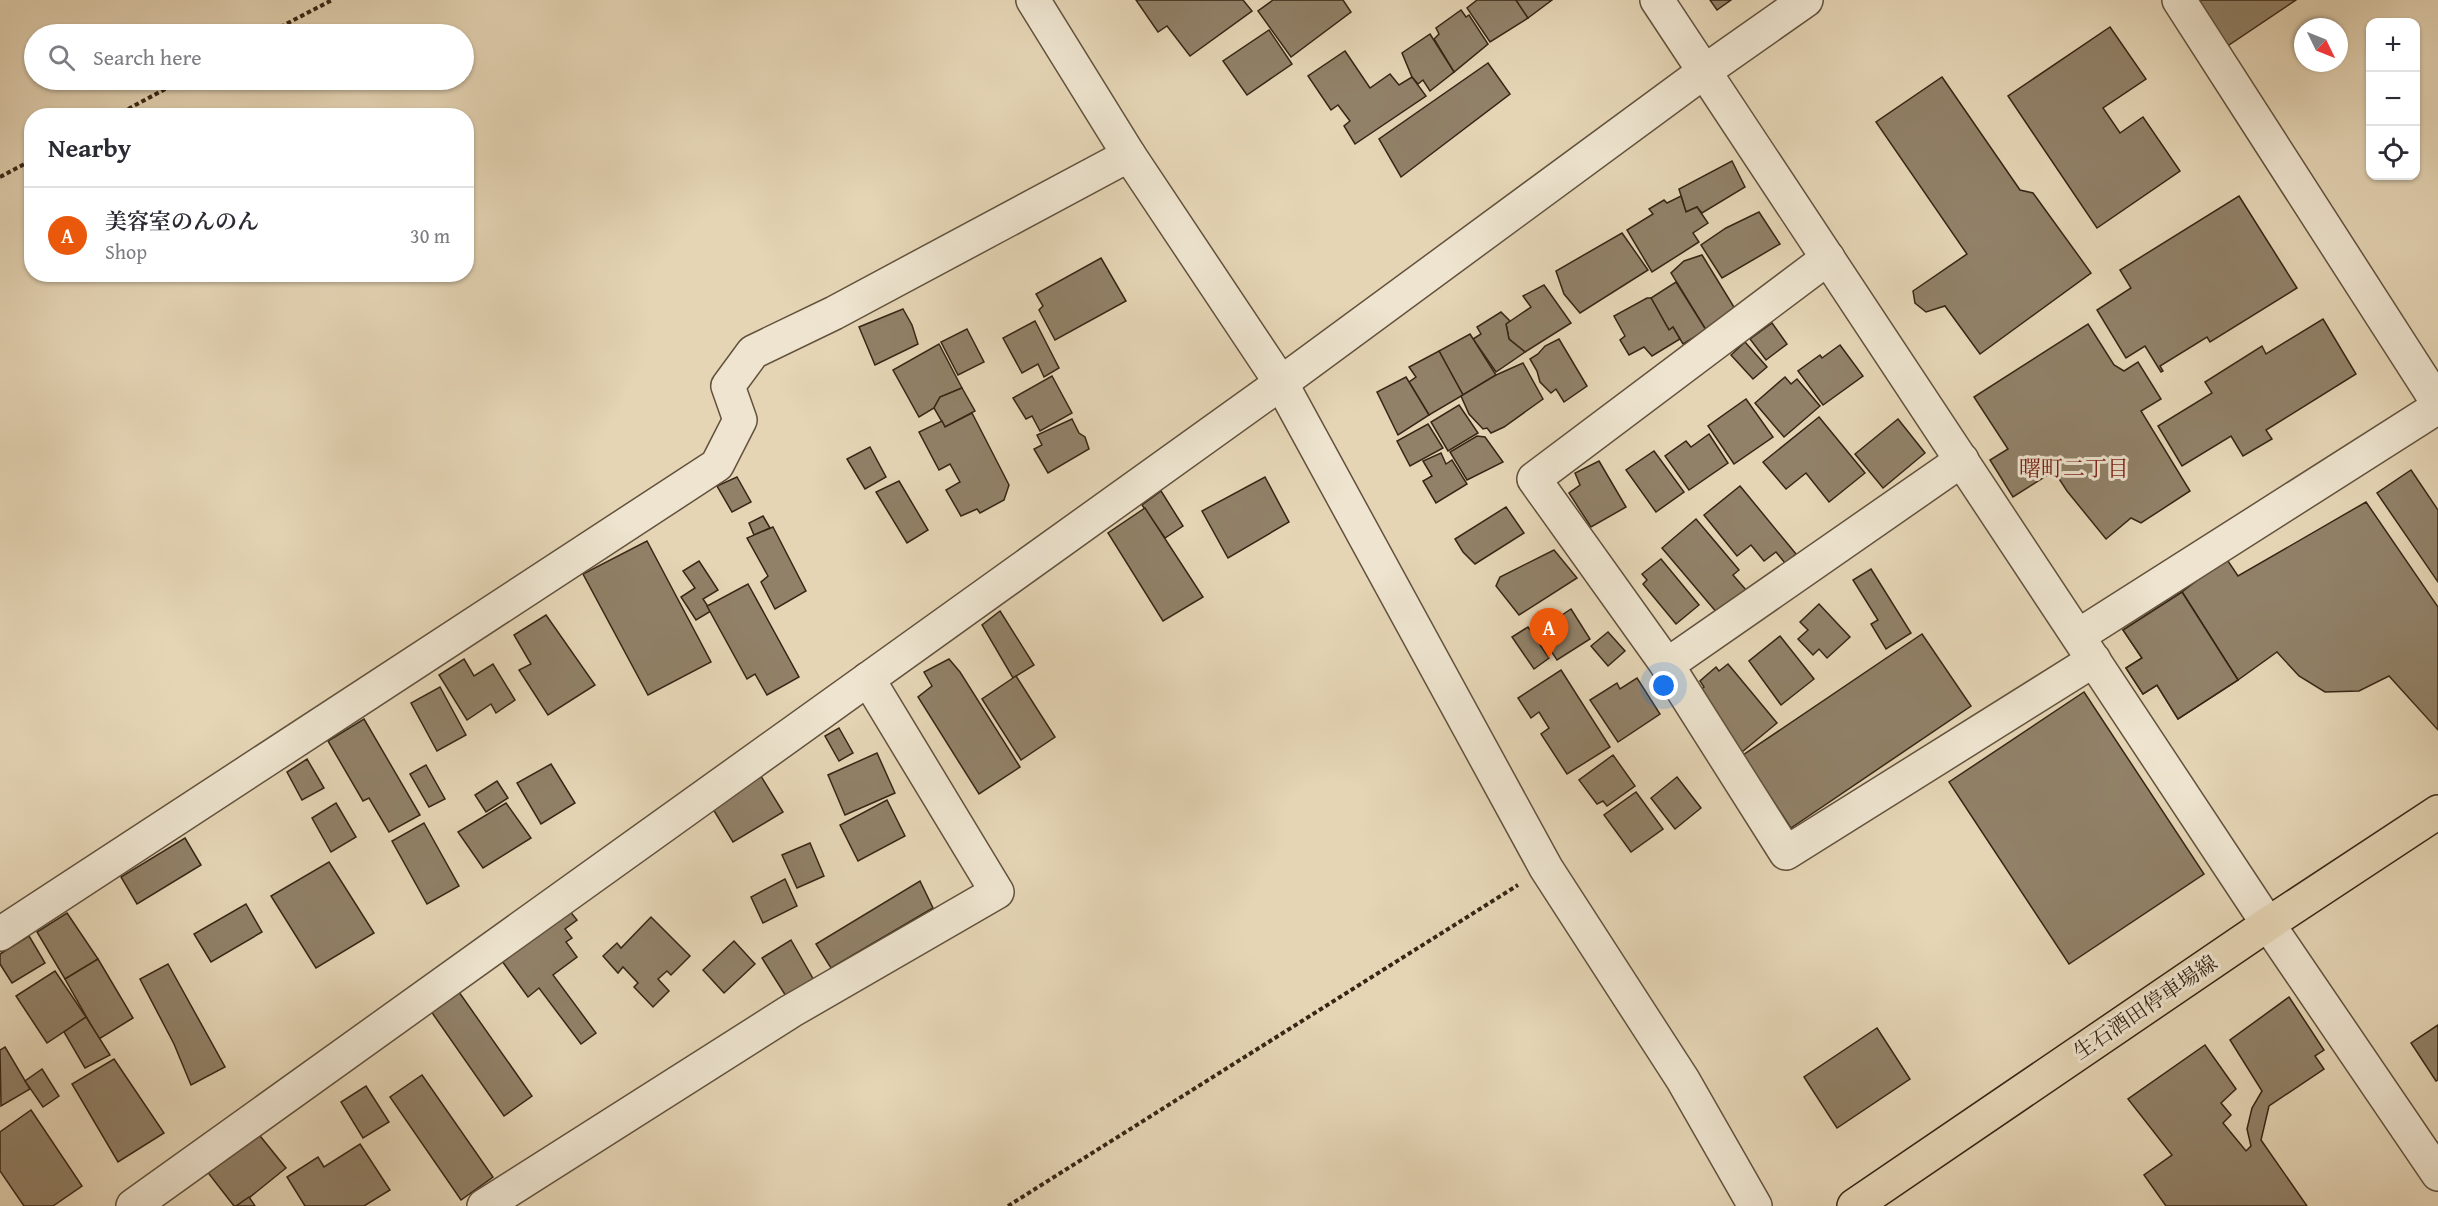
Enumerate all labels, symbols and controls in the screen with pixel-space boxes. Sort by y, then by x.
north arrow [2294,18,2348,72]
map controls [2366,18,2420,180]
button: + [2366,18,2420,72]
search box [24,24,474,90]
icon: search [45,41,78,74]
text: Search here [93,41,202,73]
button: − [2366,72,2420,126]
button: locate [2366,126,2420,180]
text: Nearby [48,128,131,167]
text: 美容室のんのん [105,205,259,237]
text: A [61,221,74,250]
text: 30 m [410,221,450,250]
text: Shop [105,237,147,266]
district label: 曙町二丁目 [2019,452,2129,484]
pin: A [1530,608,1568,658]
your location [1649,671,1678,700]
street label: 生石酒田停車場線 [2067,947,2223,1067]

